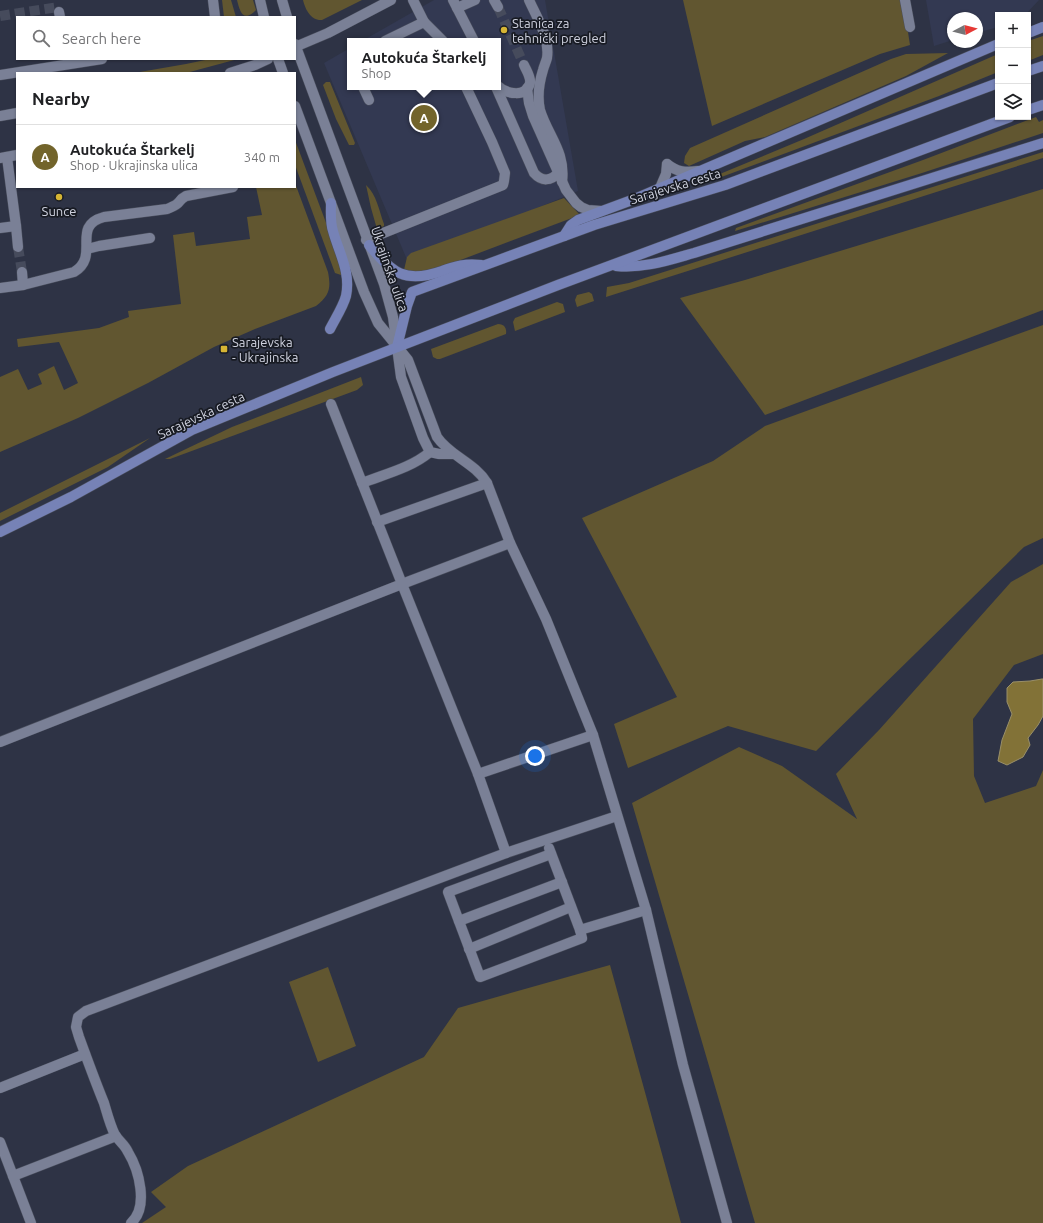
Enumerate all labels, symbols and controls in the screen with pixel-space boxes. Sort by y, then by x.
north arrow [947,12,983,48]
map controls [995,12,1031,120]
button: + [995,12,1031,48]
search box [16,16,296,60]
place label: Stanica za tehnički pregled [512,16,606,45]
marker: Stanica za tehnički pregled [499,25,509,35]
icon: search [30,27,52,49]
text: Search here [62,30,141,47]
popup [347,38,501,90]
button: − [995,48,1031,84]
text: Autokuća Štarkelj [362,49,486,66]
text: Shop [362,66,391,80]
button: layers [995,84,1031,120]
text: Nearby [32,89,90,108]
pin: A [411,103,437,133]
text: Autokuća Štarkelj [70,141,195,158]
text: A [40,150,50,164]
text: 340 m [244,150,280,164]
text: Shop · Ukrajinska ulica [70,158,198,172]
street label: Sarajevska cesta [628,166,722,206]
marker: Sunce [54,192,64,202]
place label: Sunce [42,204,76,218]
street label: Ukrajinska ulica [369,224,411,314]
place label: Sarajevska - Ukrajinska [232,335,298,364]
marker: Sarajevska - Ukrajinska [219,344,229,354]
street label: Sarajevska cesta [155,389,247,441]
your location [525,746,545,766]

